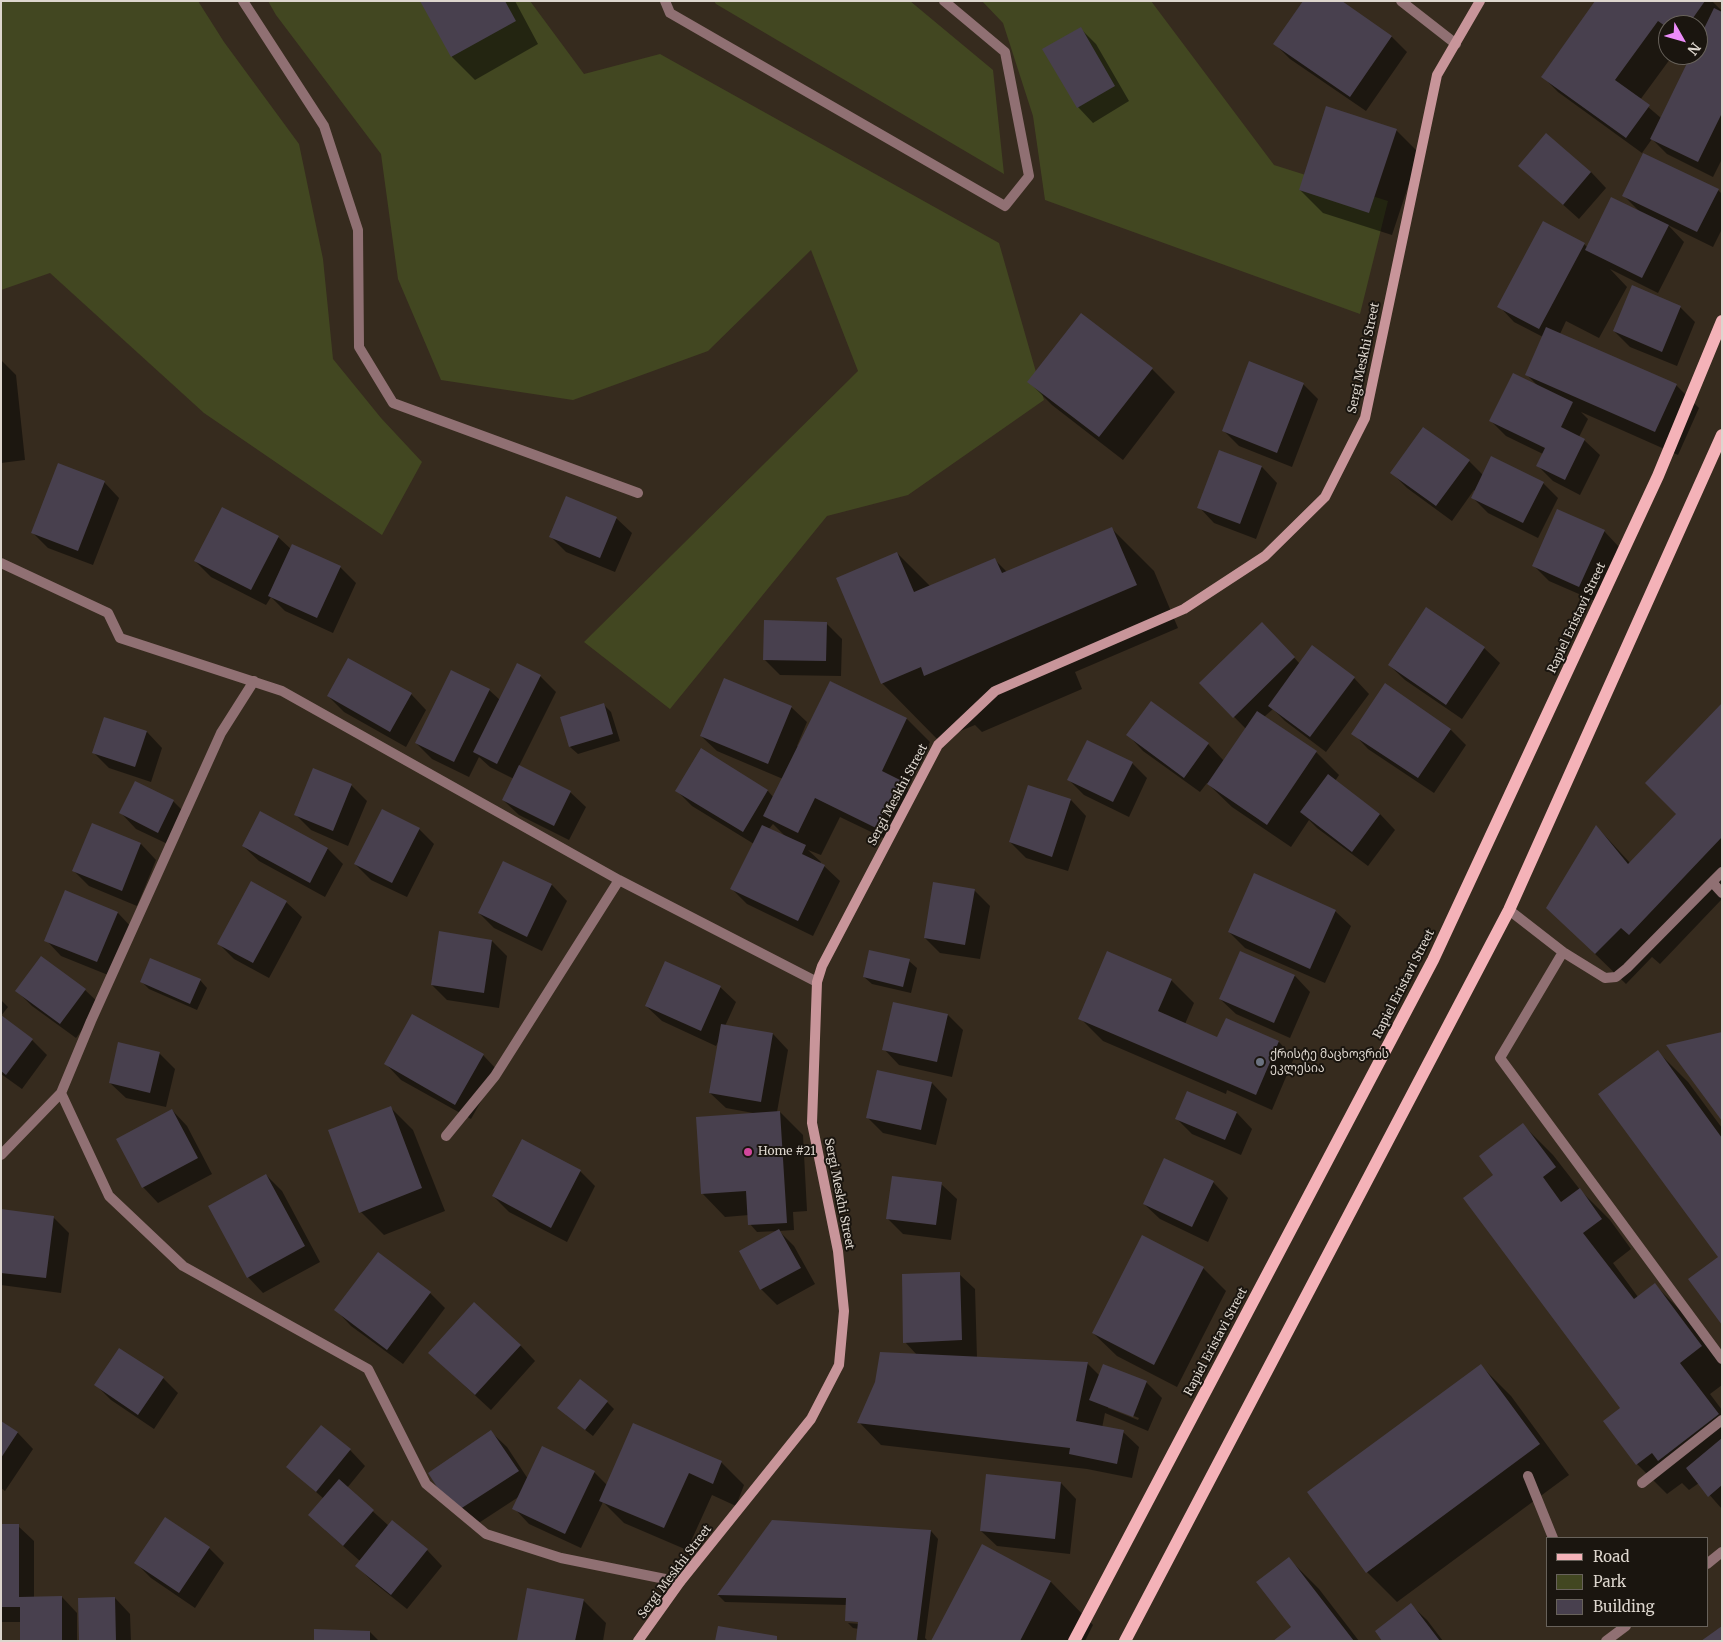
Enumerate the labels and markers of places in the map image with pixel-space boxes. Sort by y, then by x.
place label: ქრისტე მაცხოვრის ეკლესია [1270,1048,1389,1076]
marker: ქრისტე მაცხოვრის ეკლესია [1254,1056,1266,1068]
place label: Home #21 [758,1145,816,1159]
marker: Home #21 [742,1146,754,1158]

